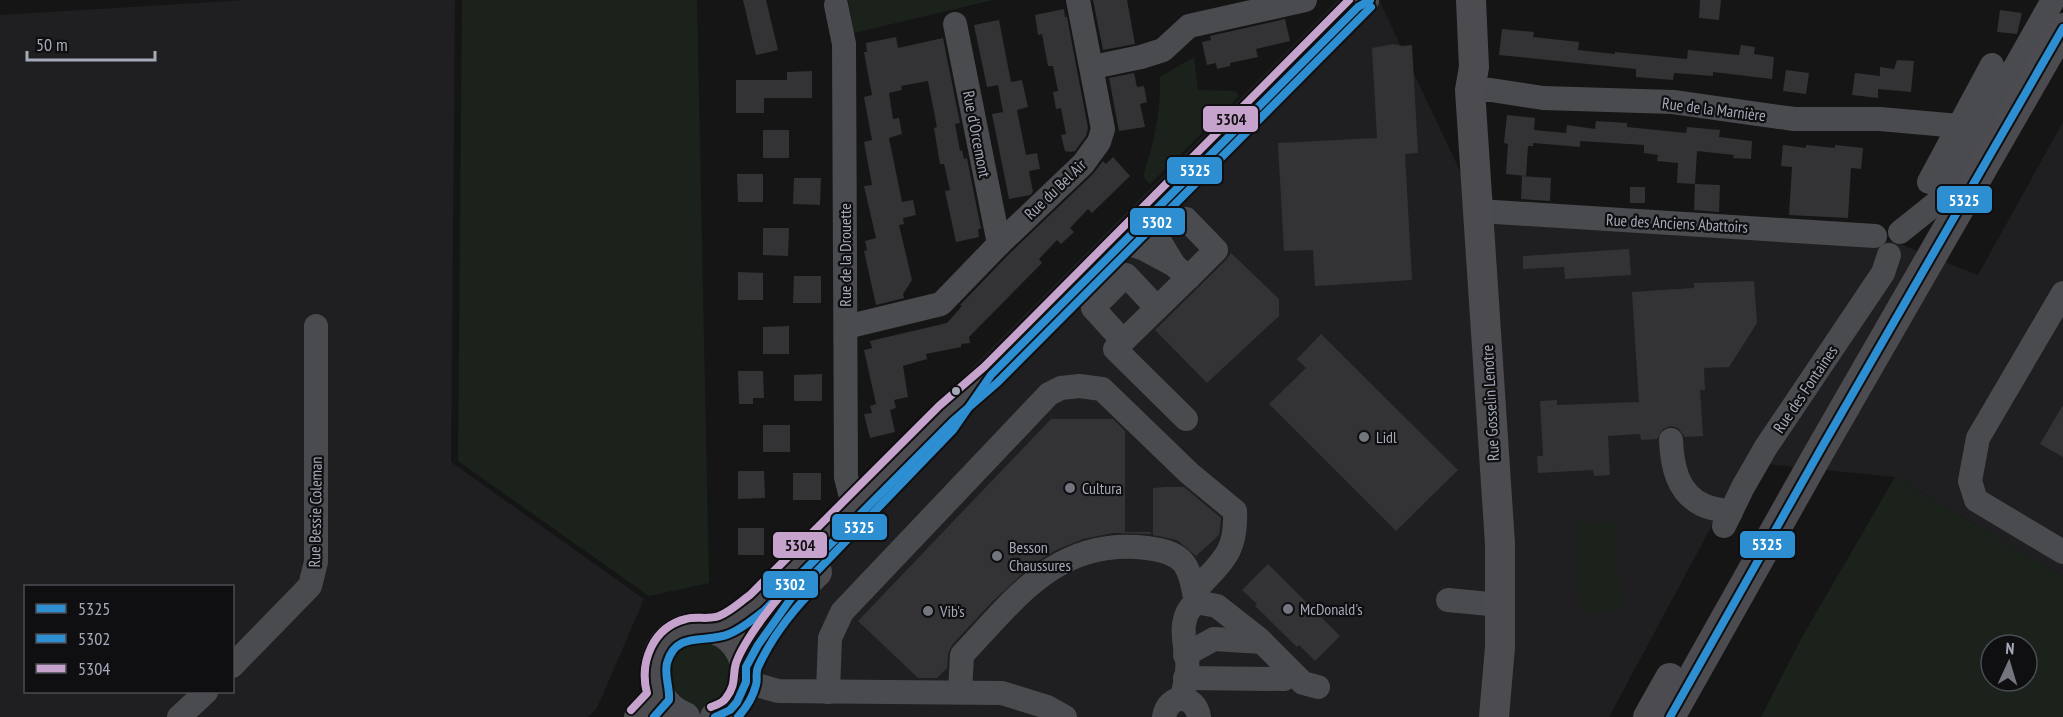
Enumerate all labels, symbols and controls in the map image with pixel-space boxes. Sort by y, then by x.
scale bar [27,24,154,62]
text: 50 m [36,33,68,56]
street label: Rue d'Orcemont [959,89,995,180]
street label: Rue de la Marnière [1661,93,1767,125]
line badge: 5304 [1202,105,1259,133]
text: 5304 [1216,109,1247,129]
street label: Rue du Bel Air [1020,154,1090,223]
line badge: 5325 [1166,156,1223,185]
text: 5325 [1180,160,1210,180]
line badge: 5325 [1936,185,1993,214]
text: 5325 [1949,190,1979,210]
street label: Rue de la Drouette [835,203,855,307]
line badge: 5302 [1129,207,1186,236]
street label: Rue des Anciens Abattoirs [1606,209,1748,237]
text: 5302 [1142,212,1172,232]
street label: Rue des Fontaines [1769,342,1841,436]
street label: Rue Gosselin Lenotre [1477,344,1503,462]
unlabelled marker [950,385,962,397]
place label: Lidl [1376,427,1397,447]
marker: Lidl [1357,430,1371,444]
street label: Rue Bessie Coleman [304,456,326,568]
place label: Cultura [1082,478,1122,498]
marker: Cultura [1063,481,1077,495]
line badge: 5325 [831,513,888,541]
text: 5325 [844,517,874,537]
line badge: 5325 [1739,530,1796,559]
line badge: 5304 [772,531,828,559]
text: 5325 [1752,534,1782,554]
text: 5304 [785,535,816,555]
place label: Besson Chaussures [1009,537,1071,575]
marker: Besson Chaussures [990,549,1004,563]
line badge: 5302 [762,570,819,599]
text: 5302 [775,574,805,594]
legend [24,585,234,693]
text: 5325 [78,597,110,620]
place label: McDonald's [1300,599,1363,619]
place label: Vib's [939,601,965,621]
marker: McDonald's [1281,602,1295,616]
marker: Vib's [921,604,935,618]
text: 5302 [78,627,110,650]
north arrow [1979,633,2039,693]
text: N [2005,638,2015,658]
text: 5304 [78,657,110,680]

